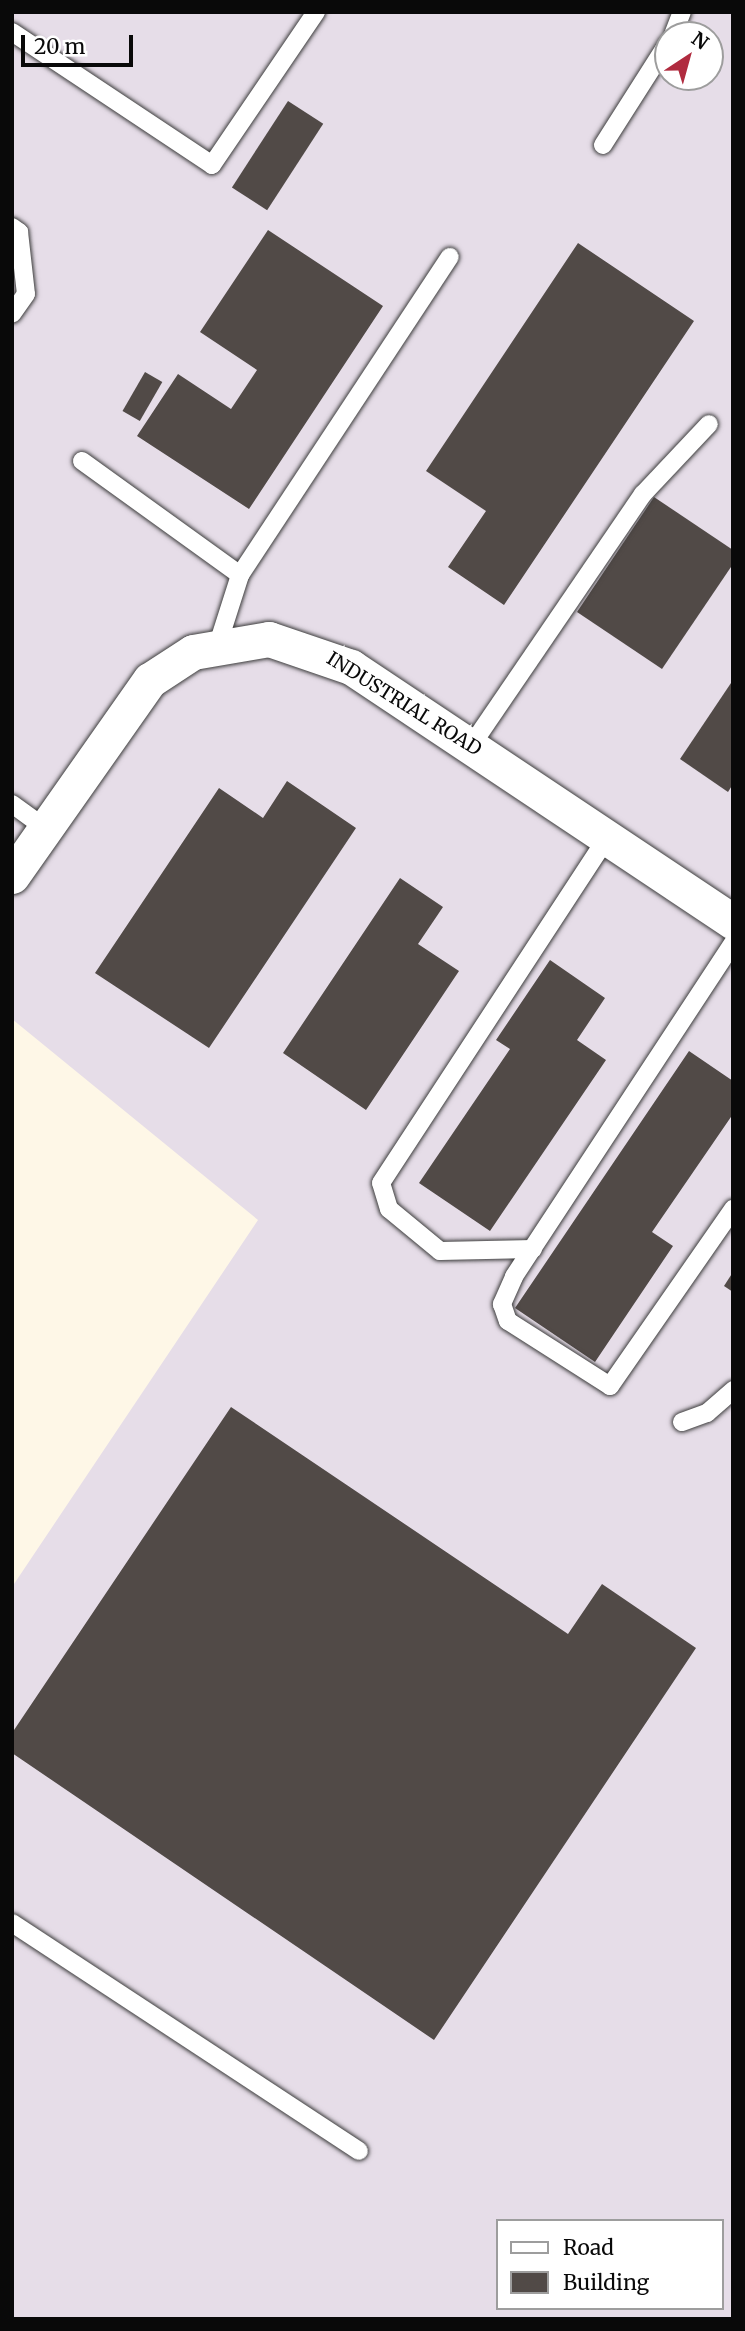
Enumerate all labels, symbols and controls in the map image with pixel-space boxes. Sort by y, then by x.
scale bar [24,21,136,65]
north arrow [654,21,724,91]
text: N [687,27,713,55]
text: 20 m [34,33,85,60]
street label: INDUSTRIAL ROAD [322,647,486,761]
legend [496,2219,724,2310]
text: Road [563,2234,614,2261]
text: Building [563,2269,649,2296]

